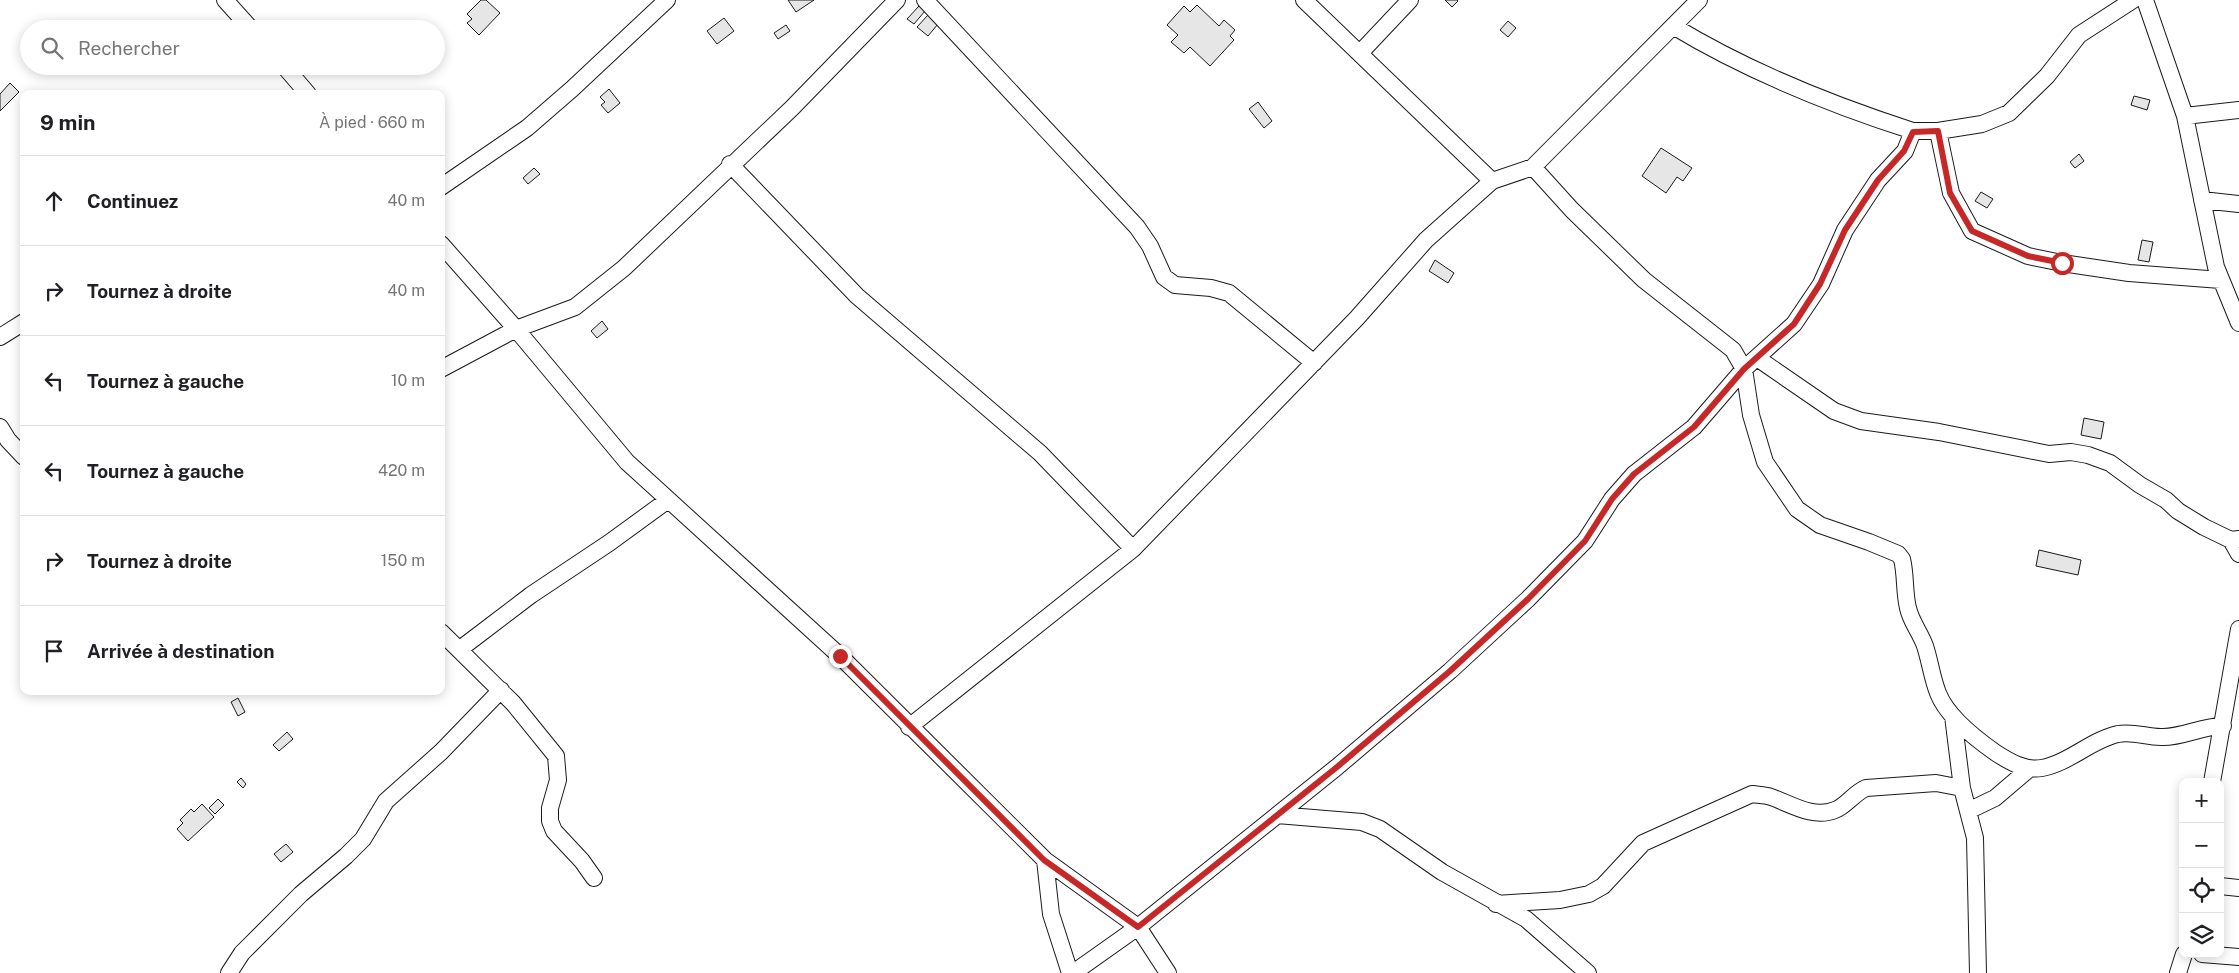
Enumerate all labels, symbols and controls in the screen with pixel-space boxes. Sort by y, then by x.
search box [20,20,445,75]
icon: search [38,34,66,62]
text: Rechercher [78,37,180,59]
text: 9 min [40,110,96,135]
text: À pied · 660 m [319,113,425,132]
icon: ahead [40,187,68,215]
text: Continuez [87,190,178,212]
text: 40 m [387,191,425,210]
route start [2051,252,2074,275]
icon: right [40,277,68,305]
text: Tournez à droite [87,280,232,302]
text: 40 m [387,281,425,300]
icon: left [40,367,68,395]
text: Tournez à gauche [87,370,244,392]
text: 10 m [391,371,425,390]
icon: left [40,457,68,485]
text: Tournez à gauche [87,460,244,482]
text: 420 m [378,461,425,480]
icon: right [40,547,68,575]
text: Tournez à droite [87,550,232,572]
text: 150 m [381,551,425,570]
icon: arrive [40,637,68,665]
text: Arrivée à destination [87,640,275,662]
route end [829,645,852,668]
map controls [2179,778,2224,958]
button: + [2179,778,2224,823]
button: − [2179,823,2224,868]
button: locate [2179,868,2224,913]
button: layers [2179,913,2224,958]

